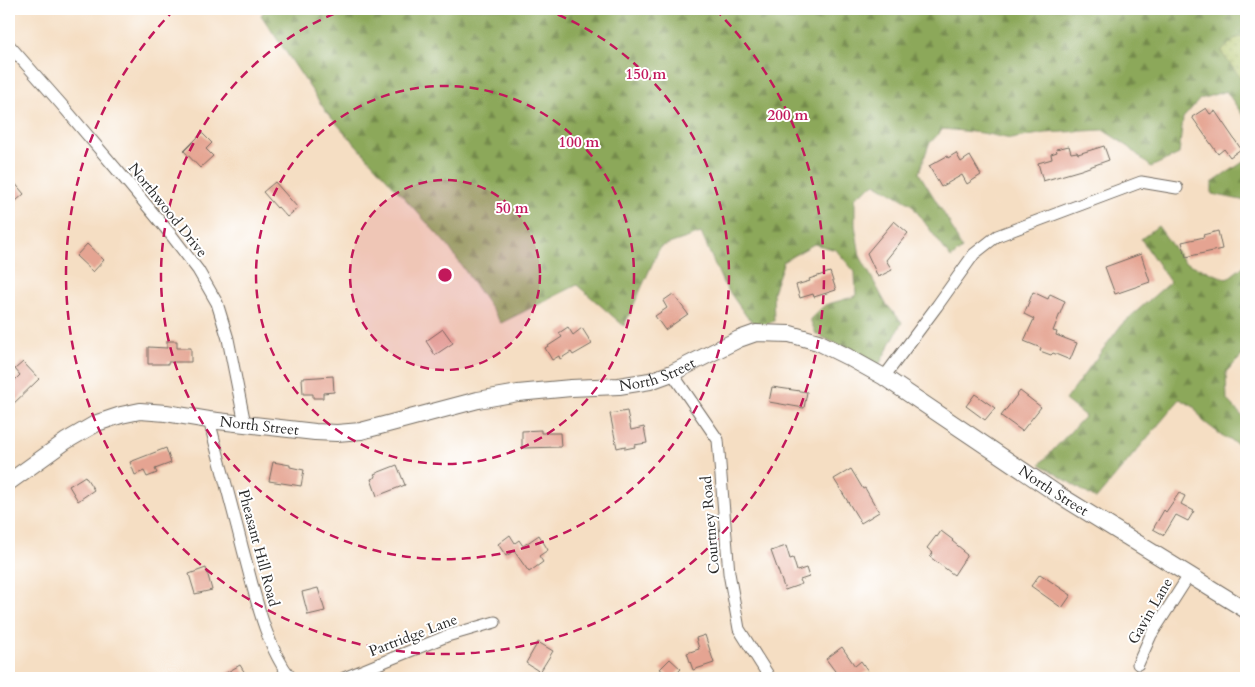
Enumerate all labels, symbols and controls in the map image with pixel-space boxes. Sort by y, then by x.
text: 150 m [626,64,667,84]
text: 200 m [768,105,809,125]
text: 100 m [559,132,600,152]
street label: Northwood Drive [124,159,212,261]
text: 50 m [495,198,529,218]
centre of rings [436,266,454,284]
street label: North Street [618,353,699,396]
street label: North Street [219,411,300,440]
street label: North Street [1015,461,1092,521]
street label: Courtney Road [696,475,724,575]
street label: Pheasant Hill Road [234,487,284,609]
street label: Gavin Lane [1123,574,1177,648]
street label: Partridge Lane [366,609,460,661]

